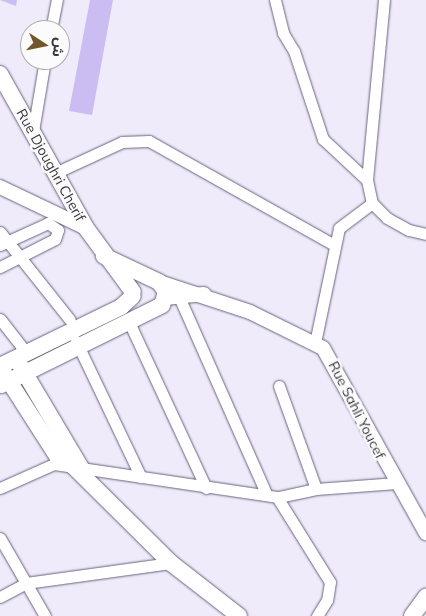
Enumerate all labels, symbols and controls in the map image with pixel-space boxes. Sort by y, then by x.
north arrow [20,20,70,70]
text: ش [48,37,69,59]
street label: Rue Djoughri Cherif [13,106,89,224]
street label: Rue Sahli Youcef [325,358,389,462]

